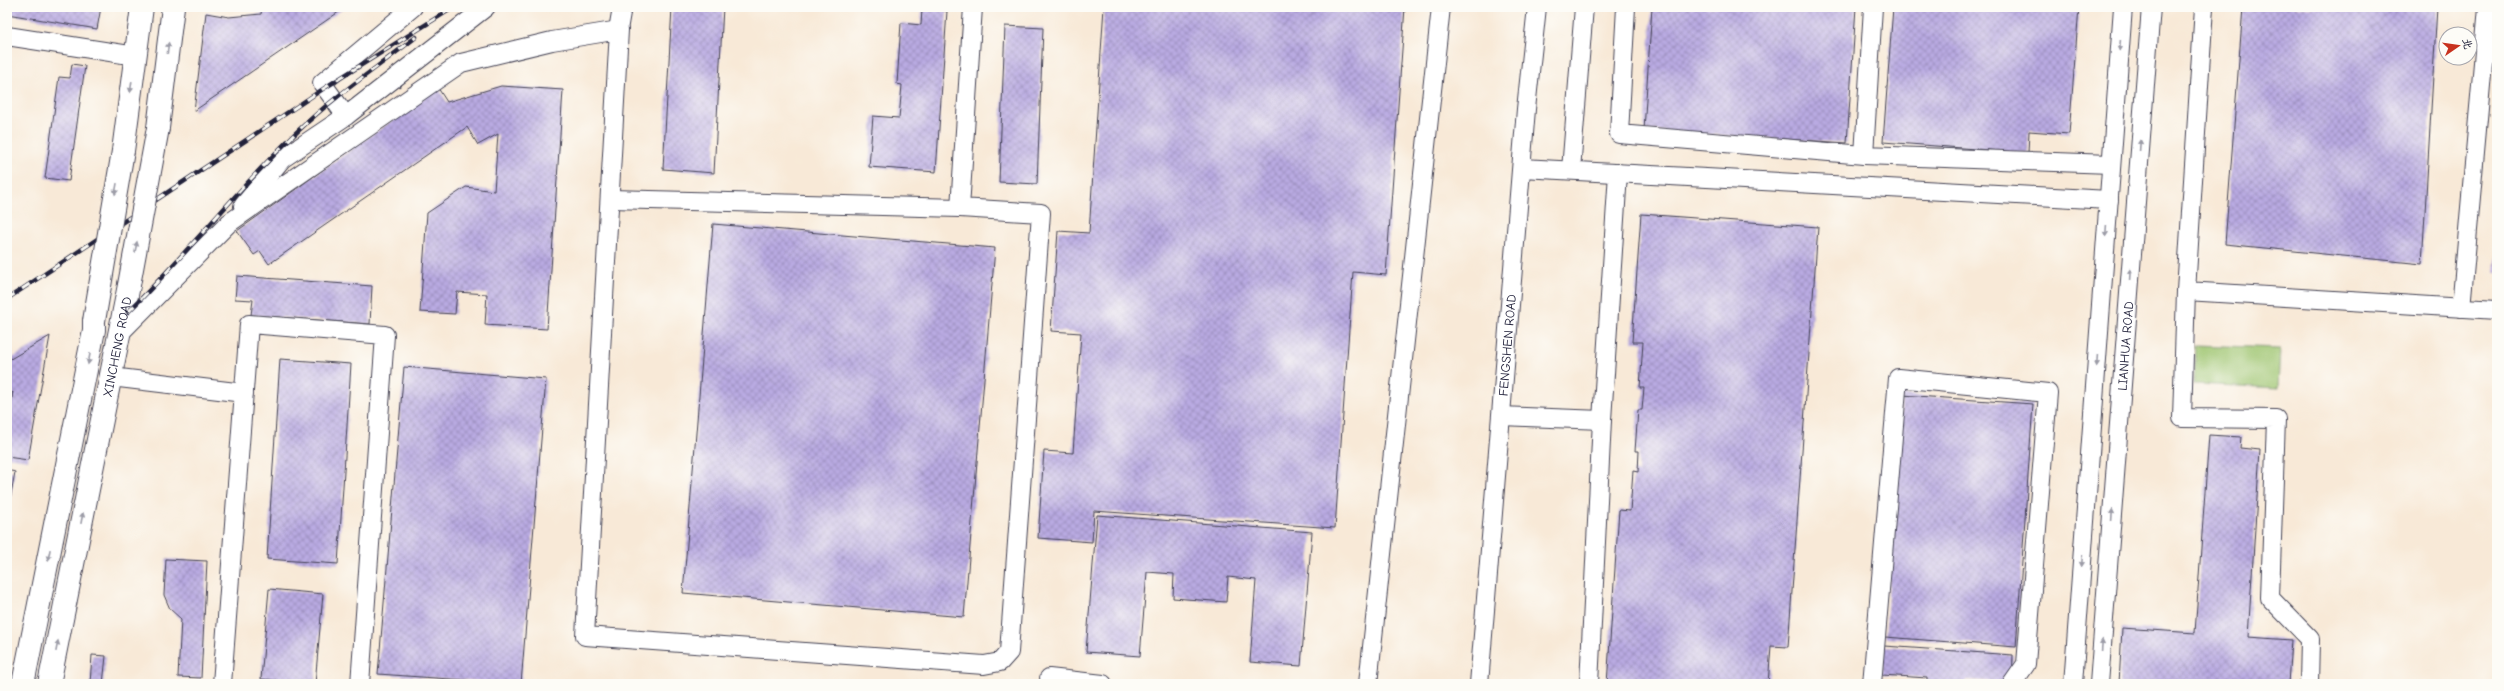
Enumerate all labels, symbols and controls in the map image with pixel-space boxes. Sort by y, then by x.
north arrow [2438,26,2478,66]
text: 北 [2460,37,2475,51]
one-way arrow [2116,40,2123,52]
one-way arrow [165,42,171,54]
one-way arrow [128,81,134,93]
one-way arrow [2137,139,2144,151]
one-way arrow [113,183,119,195]
one-way arrow [2103,225,2110,237]
one-way arrow [134,240,140,253]
one-way arrow [2127,268,2134,280]
street label: FENGSHEN ROAD [1496,294,1519,397]
street label: XINCHENG ROAD [100,295,134,398]
street label: LIANHUA ROAD [2115,301,2136,391]
one-way arrow [85,353,91,365]
one-way arrow [2093,355,2100,367]
one-way arrow [2109,509,2116,521]
one-way arrow [80,512,86,524]
one-way arrow [46,549,52,561]
one-way arrow [2079,554,2085,567]
one-way arrow [2099,639,2106,651]
one-way arrow [54,640,60,652]

